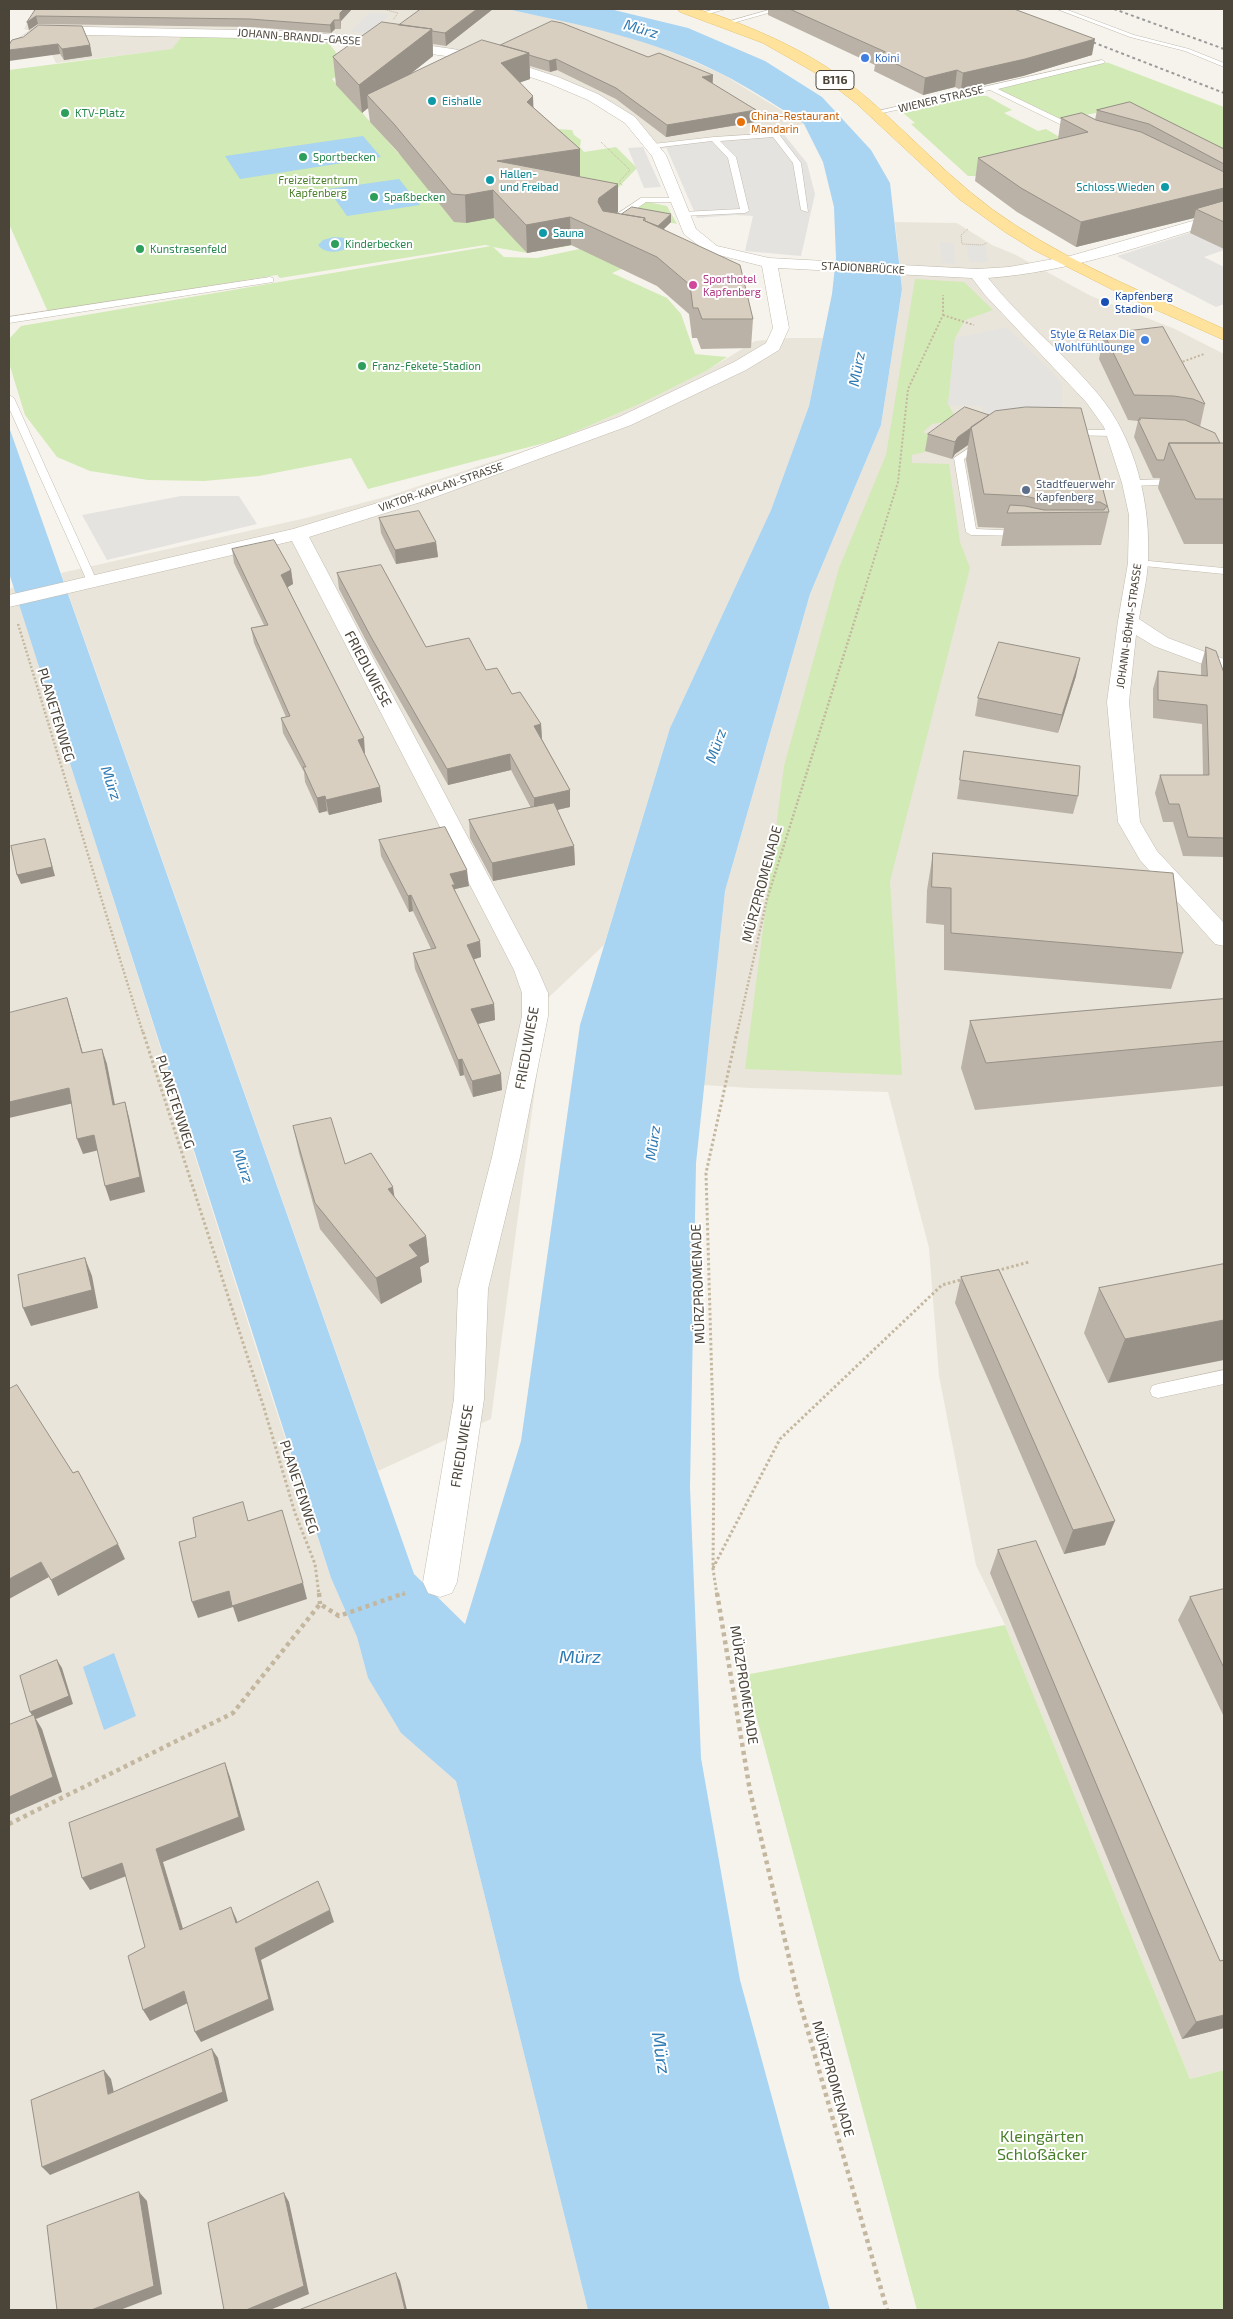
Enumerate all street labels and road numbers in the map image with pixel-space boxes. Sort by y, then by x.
street label: JOHANN-BRANDL-GASSE [237,26,361,48]
road number: B116 [816,70,854,90]
street label: WIENER STRASSE [897,83,985,115]
street label: STADIONBRÜCKE [821,259,905,277]
street label: VIKTOR-KAPLAN-STRASSE [377,459,505,515]
street label: JOHANN-BÖHM-STRASSE [1114,563,1144,689]
street label: FRIEDLWIESE [341,628,395,710]
street label: PLANETENWEG [34,666,78,764]
street label: MÜRZPROMENADE [738,824,786,944]
street label: FRIEDLWIESE [511,1005,543,1091]
street label: PLANETENWEG [152,1053,198,1151]
street label: MÜRZPROMENADE [688,1224,708,1344]
street label: FRIEDLWIESE [447,1403,477,1489]
street label: PLANETENWEG [276,1438,322,1536]
street label: MÜRZPROMENADE [726,1624,762,1746]
street label: MÜRZPROMENADE [808,2019,858,2139]

